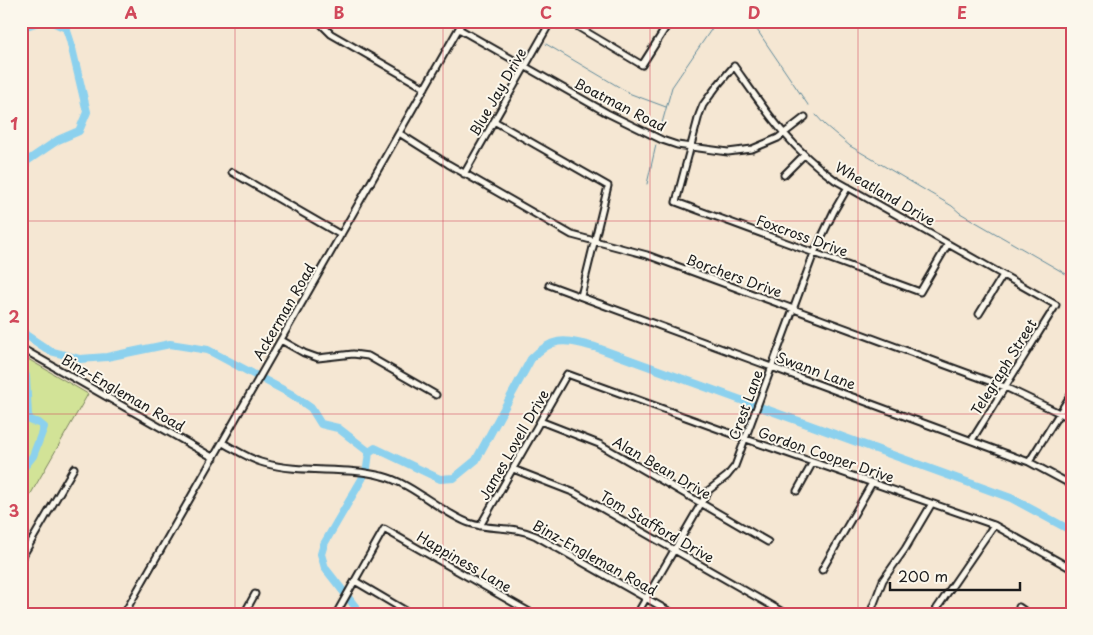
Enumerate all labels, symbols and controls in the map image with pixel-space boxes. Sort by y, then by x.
text: A [125,0,138,24]
text: B [334,0,345,24]
text: C [540,0,552,24]
text: D [748,0,760,24]
text: E [957,0,967,24]
street label: Blue Jay Drive [464,44,531,140]
street label: Boatman Road [571,72,670,137]
text: 1 [10,111,18,135]
street label: Wheatland Drive [831,156,939,231]
street label: Foxcross Drive [753,209,851,262]
street label: Borchers Drive [683,248,785,303]
street label: Ackerman Road [247,259,320,364]
text: 2 [8,304,20,328]
street label: Telegraph Street [966,314,1042,419]
street label: Swann Lane [774,346,859,395]
street label: Binz-Engleman Road [58,349,189,437]
street label: Crest Lane [723,367,768,443]
street label: James Lovell Drive [473,386,554,504]
street label: Gordon Cooper Drive [755,421,897,488]
street label: Alan Bean Drive [609,431,716,504]
street label: Tom Stafford Drive [596,485,719,568]
text: 3 [9,498,19,522]
street label: Binz-Engleman Road [529,515,661,601]
street label: Happiness Lane [413,526,515,597]
scale bar [890,560,1020,592]
text: 200 m [898,564,948,587]

